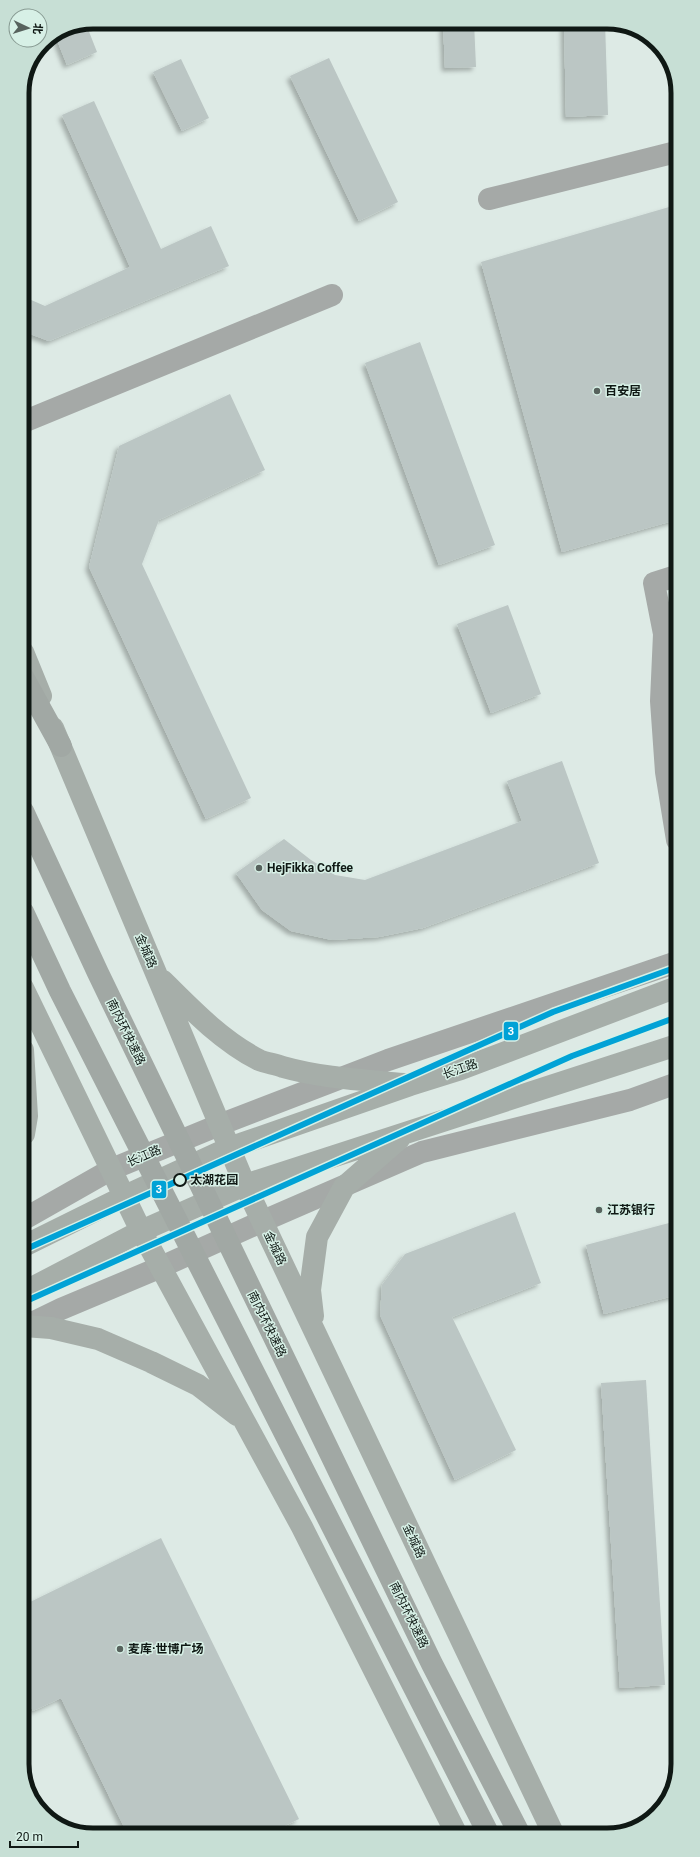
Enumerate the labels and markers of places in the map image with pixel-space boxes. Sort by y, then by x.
place label: 百安居 [605,384,641,398]
marker: 百安居 [592,386,602,396]
place label: HejFikka Coffee [267,861,354,875]
marker: HejFikka Coffee [254,863,264,873]
marker: 太湖花园 [173,1173,187,1187]
place label: 太湖花园 [190,1173,238,1187]
place label: 江苏银行 [607,1203,655,1217]
marker: 江苏银行 [594,1205,604,1215]
place label: 麦库·世博广场 [128,1642,204,1656]
marker: 麦库·世博广场 [115,1644,125,1654]

